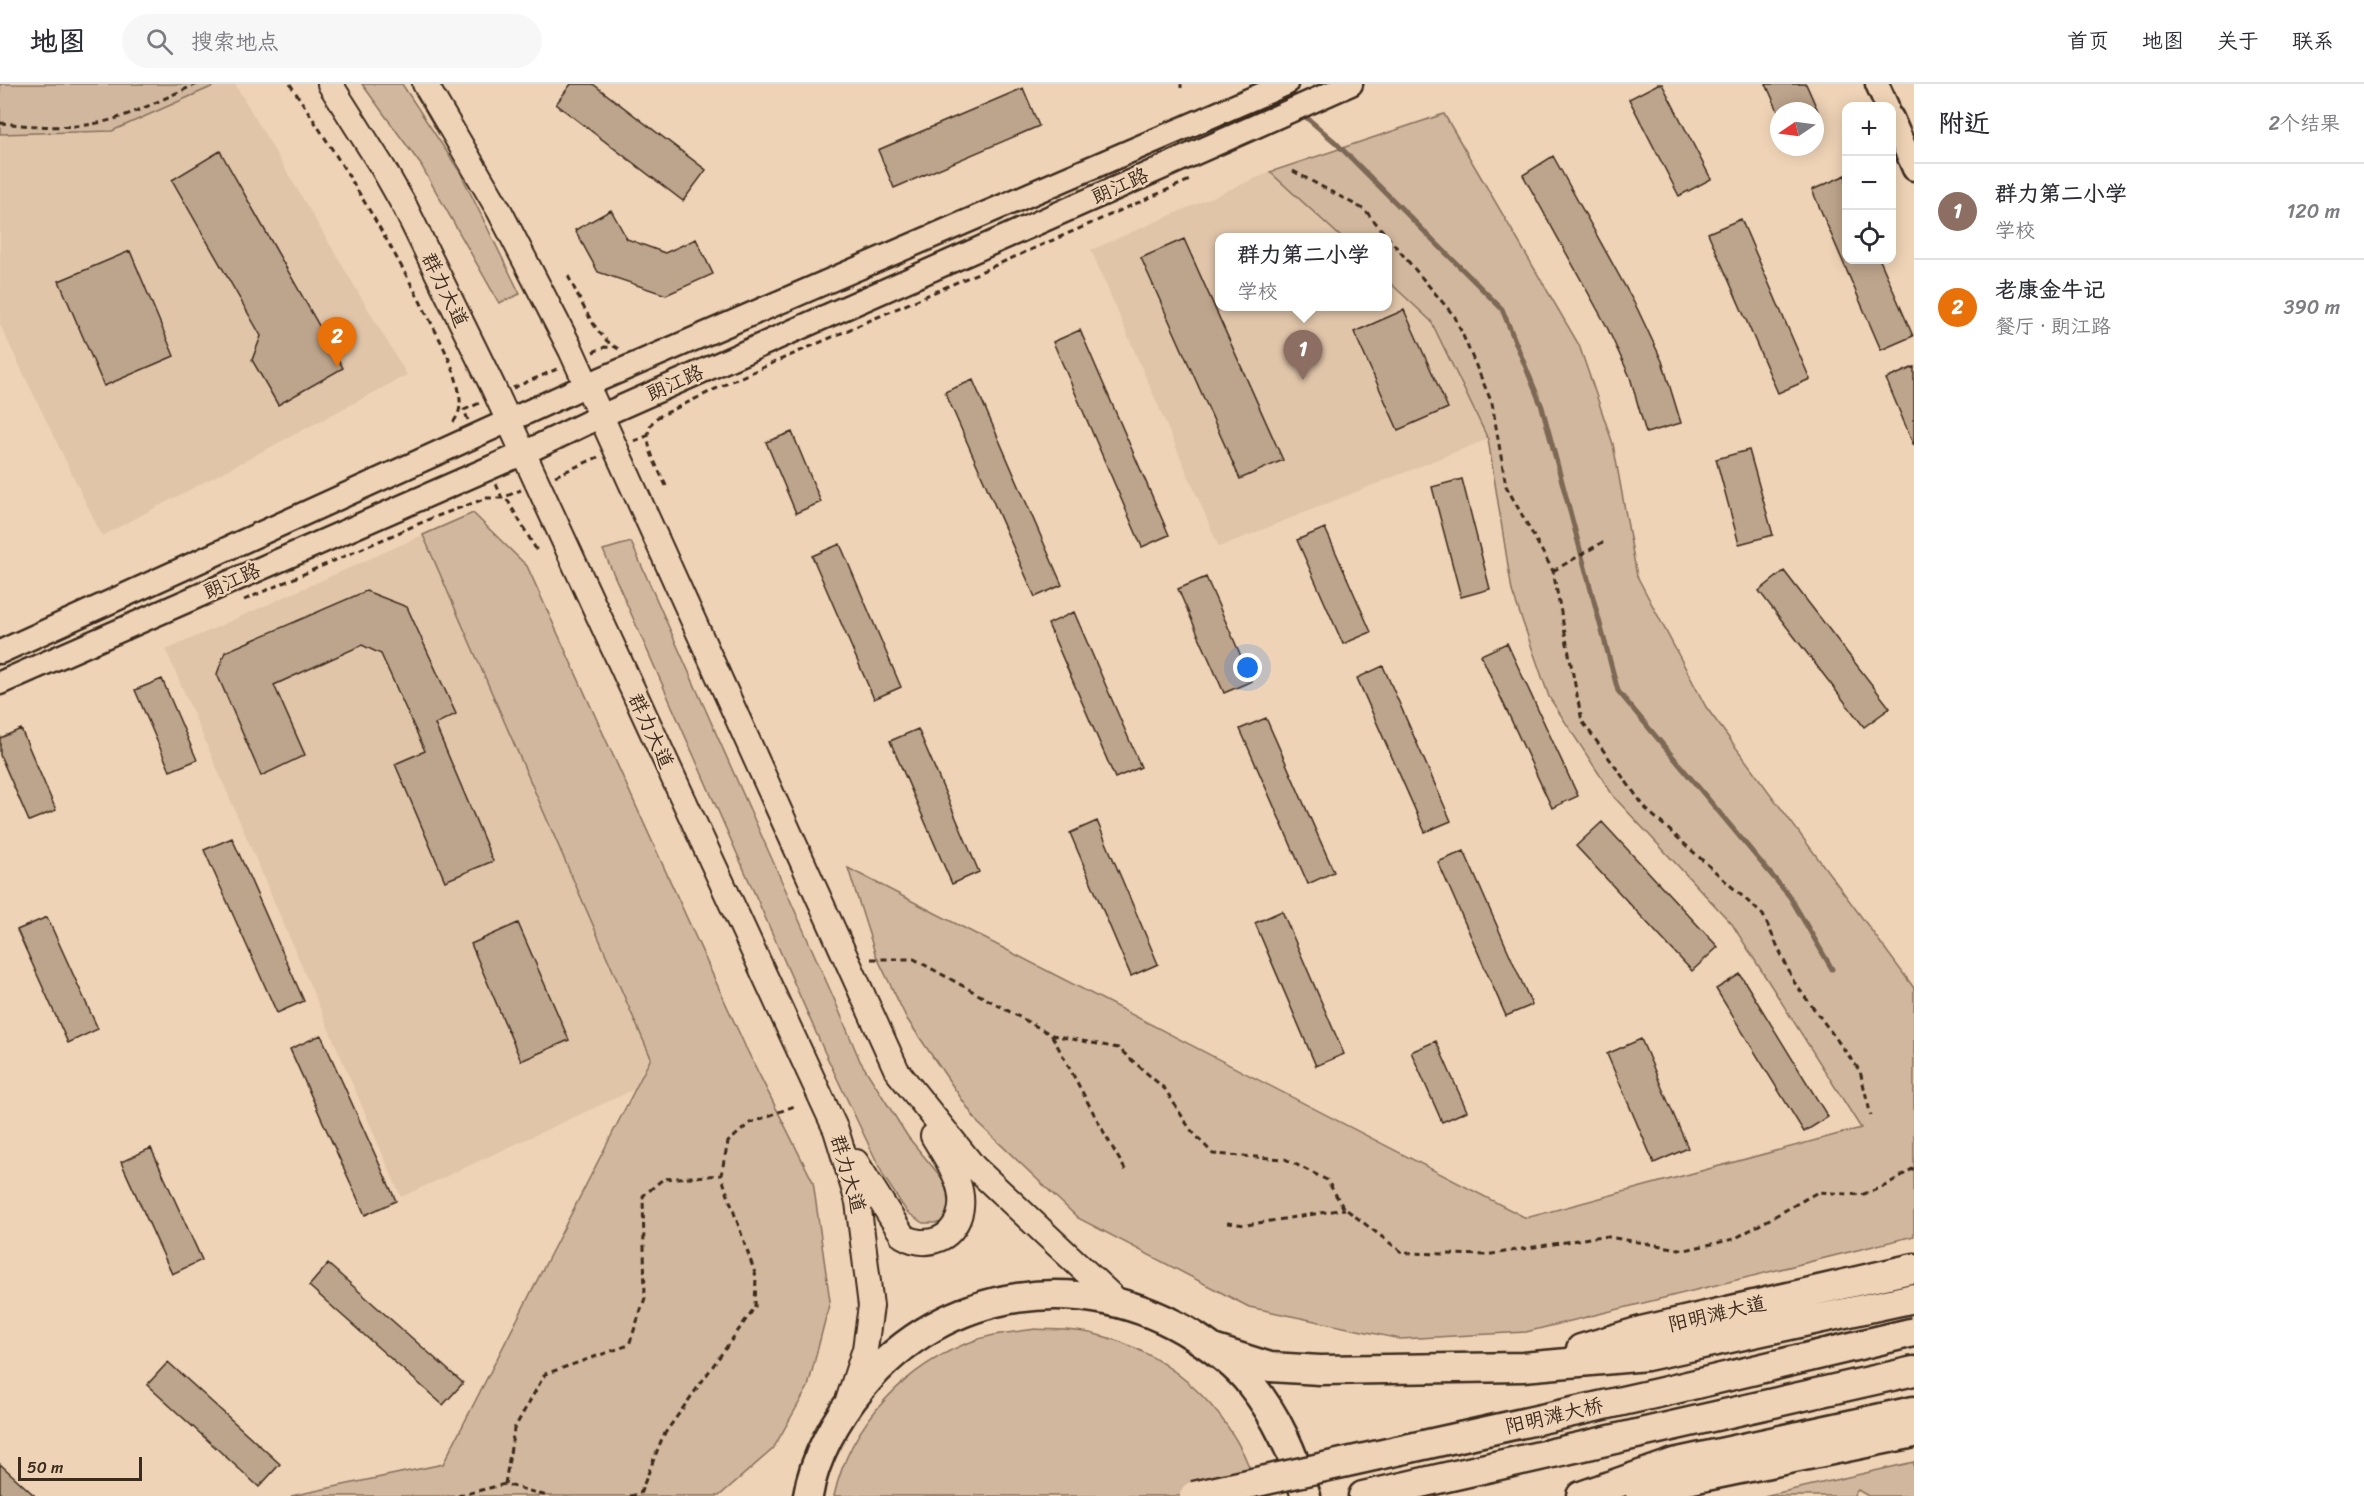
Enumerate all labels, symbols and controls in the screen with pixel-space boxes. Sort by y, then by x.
search box [122,14,542,68]
text: 地图 [30,17,86,66]
text: 搜索地点 [191,22,279,61]
text: 首页 [2067,22,2109,60]
text: 地图 [2142,22,2184,60]
text: 关于 [2217,22,2259,60]
text: 联系 [2292,22,2334,60]
icon: search [143,25,176,58]
text: 附近 [1938,100,1990,146]
north arrow [1770,102,1824,156]
map controls [1842,102,1896,264]
button: + [1842,102,1896,156]
text: 2个结果 [2268,106,2340,141]
button: − [1842,156,1896,210]
street label: 朗江路 [1085,157,1155,214]
text: 群力第二小学 [1995,174,2127,213]
text: 1 [1953,194,1962,229]
text: 120 m [2287,194,2340,229]
button: locate [1842,210,1896,264]
text: 学校 [1995,213,2035,248]
popup [1215,233,1392,311]
text: 群力第二小学 [1237,235,1370,274]
street label: 群力大道 [412,246,478,334]
text: 老康金牛记 [1995,270,2105,309]
text: 学校 [1237,274,1277,309]
text: 2 [1952,290,1963,325]
text: 390 m [2284,290,2340,325]
text: 餐厅 · 朗江路 [1995,309,2111,344]
pin: 2 [318,318,356,367]
pin: 1 [1284,330,1322,380]
street label: 朗江路 [640,354,710,411]
street label: 朗江路 [197,552,267,609]
your location [1233,653,1262,682]
street label: 群力大道 [618,687,684,775]
street label: 群力大道 [820,1131,876,1217]
street label: 阳明滩大道 [1664,1286,1770,1342]
street label: 阳明滩大桥 [1501,1388,1607,1444]
text: 50 m [27,1453,63,1482]
scale bar [18,1454,142,1482]

